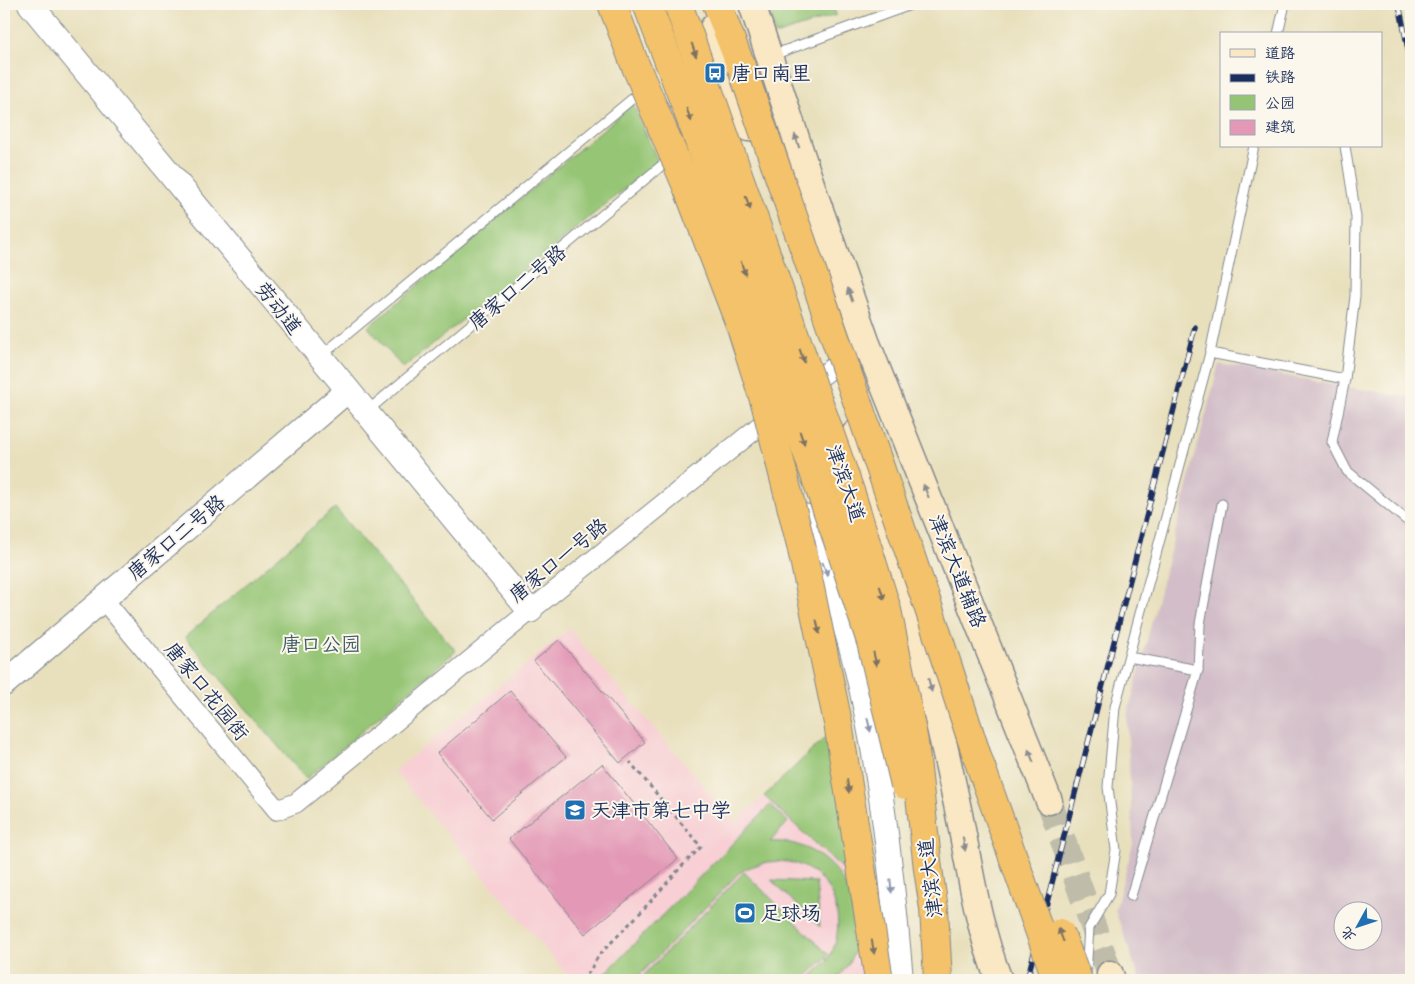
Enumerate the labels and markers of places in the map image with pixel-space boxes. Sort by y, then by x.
bus stop icon: 唐口南里 [703,61,727,85]
place label: 唐口南里 [731,61,811,86]
school or university icon: 天津市第七中学 [563,798,587,822]
place label: 天津市第七中学 [591,798,731,823]
sports icon: 足球场 [733,901,757,925]
place label: 足球场 [761,901,821,926]

